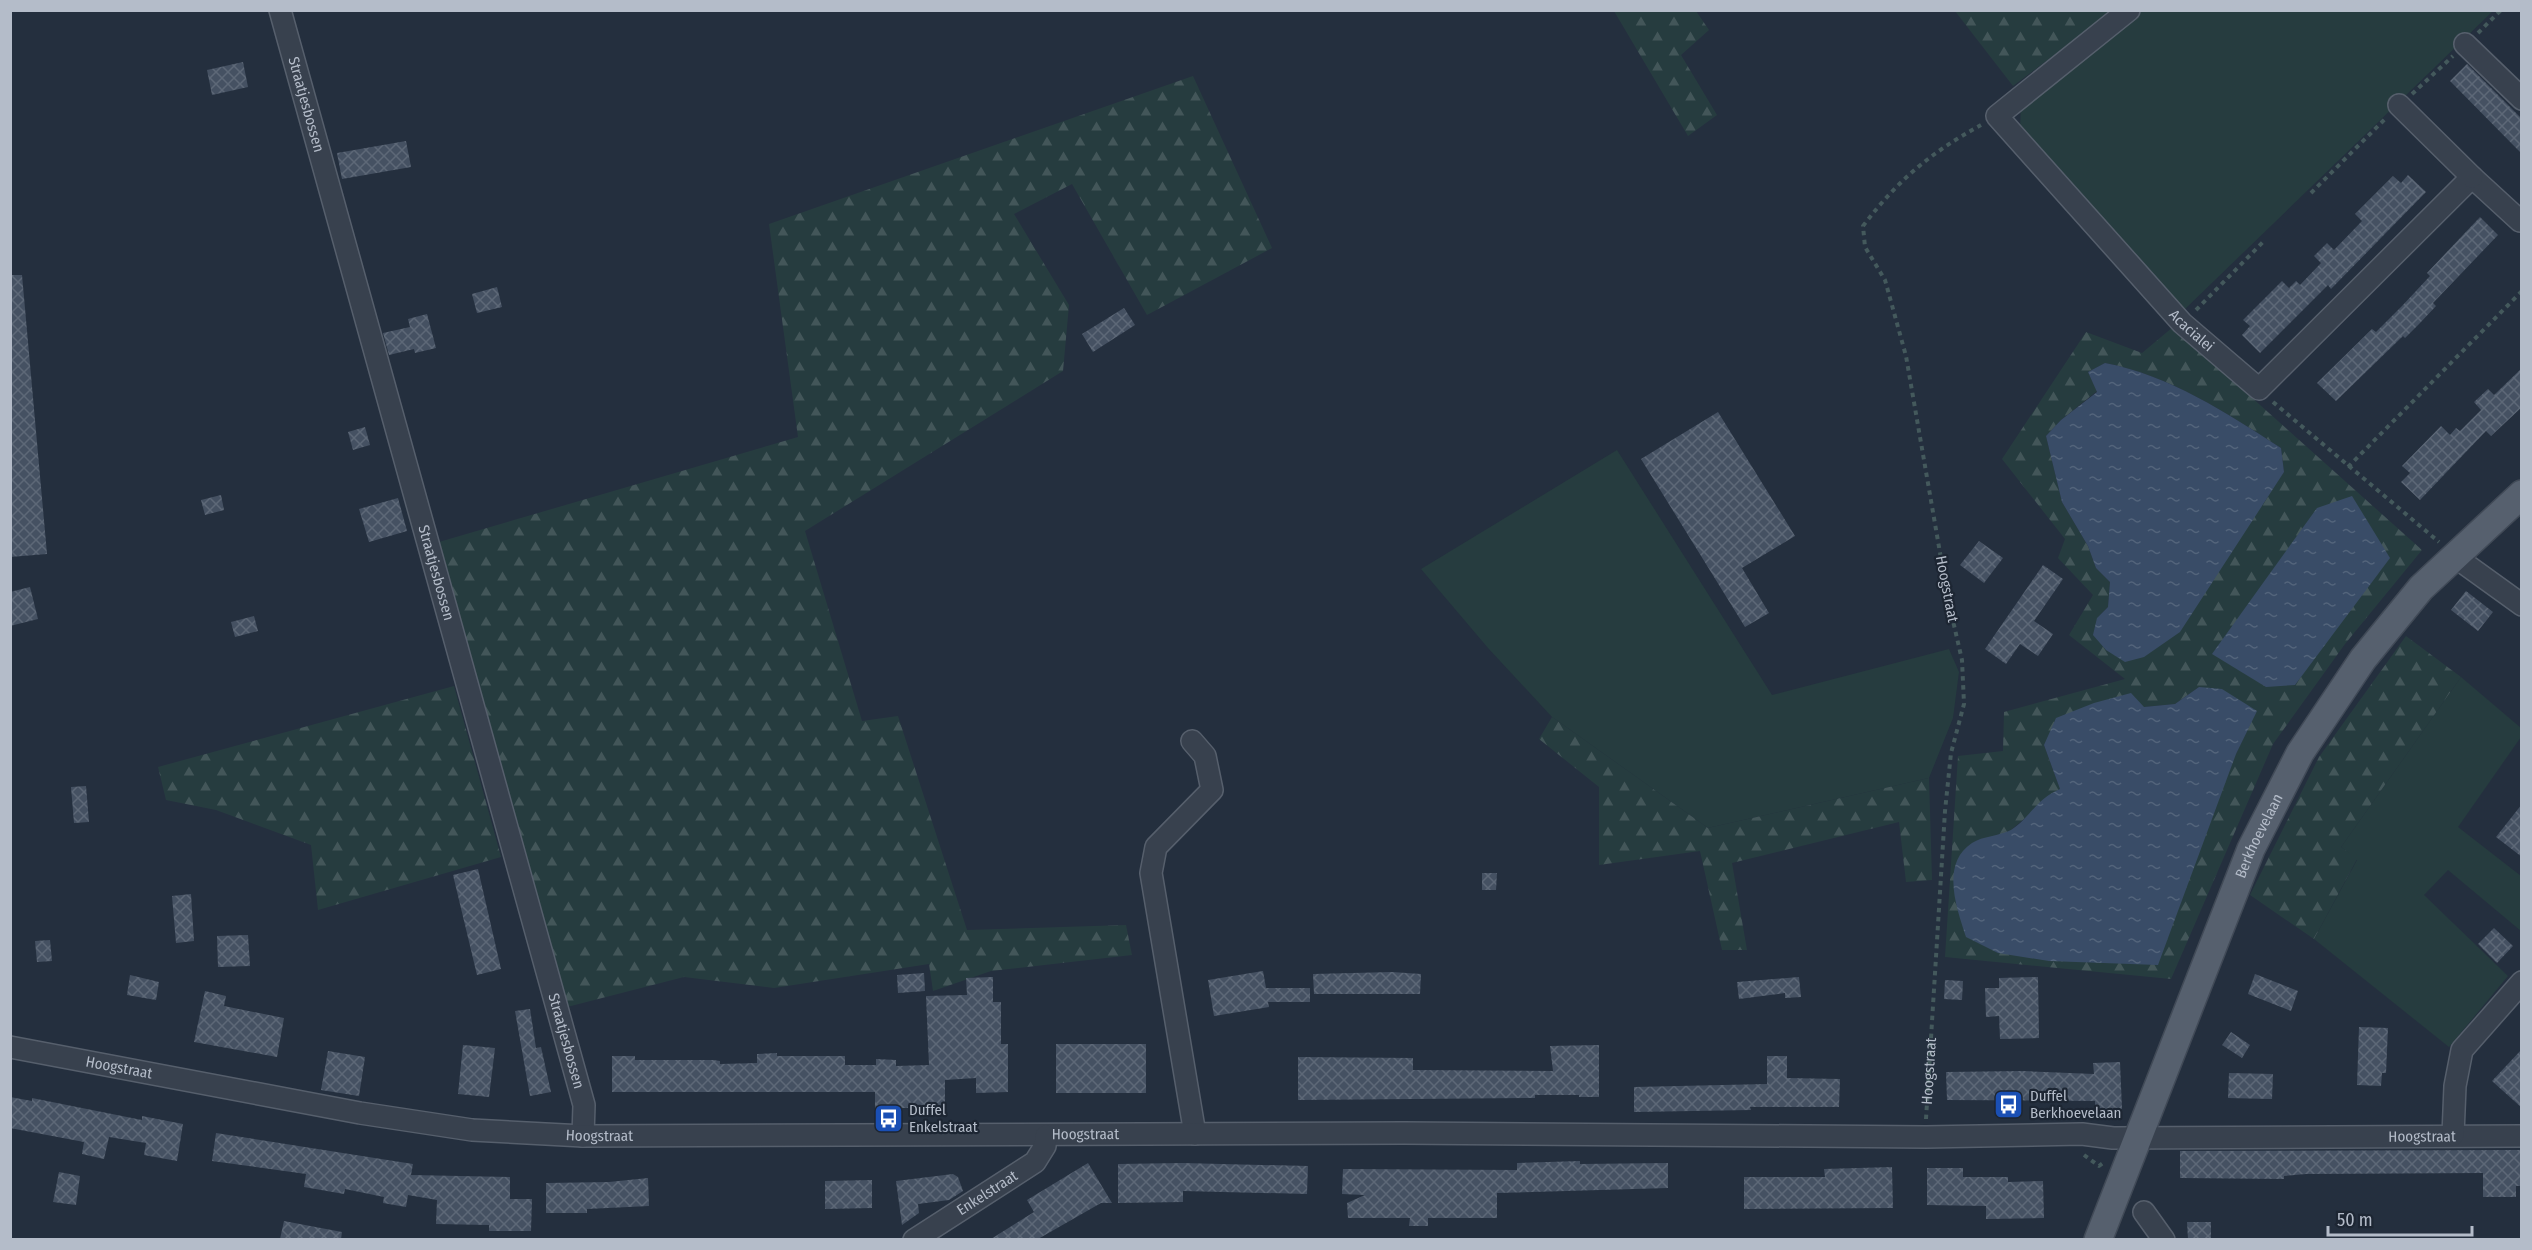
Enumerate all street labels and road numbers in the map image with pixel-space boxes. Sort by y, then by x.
street label: Straatjesbossen [284,55,328,154]
street label: Acacialei [2165,306,2218,355]
street label: Straatjesbossen [414,523,458,622]
street label: Hoogstraat [1932,554,1962,624]
street label: Berkhoevelaan [2231,791,2287,881]
street label: Straatjesbossen [544,991,588,1091]
street label: Hoogstraat [1918,1037,1940,1105]
street label: Hoogstraat [84,1052,154,1083]
street label: Hoogstraat [1052,1125,1119,1143]
street label: Hoogstraat [565,1126,633,1145]
street label: Hoogstraat [2388,1127,2456,1146]
street label: Enkelstraat [953,1167,1021,1219]

